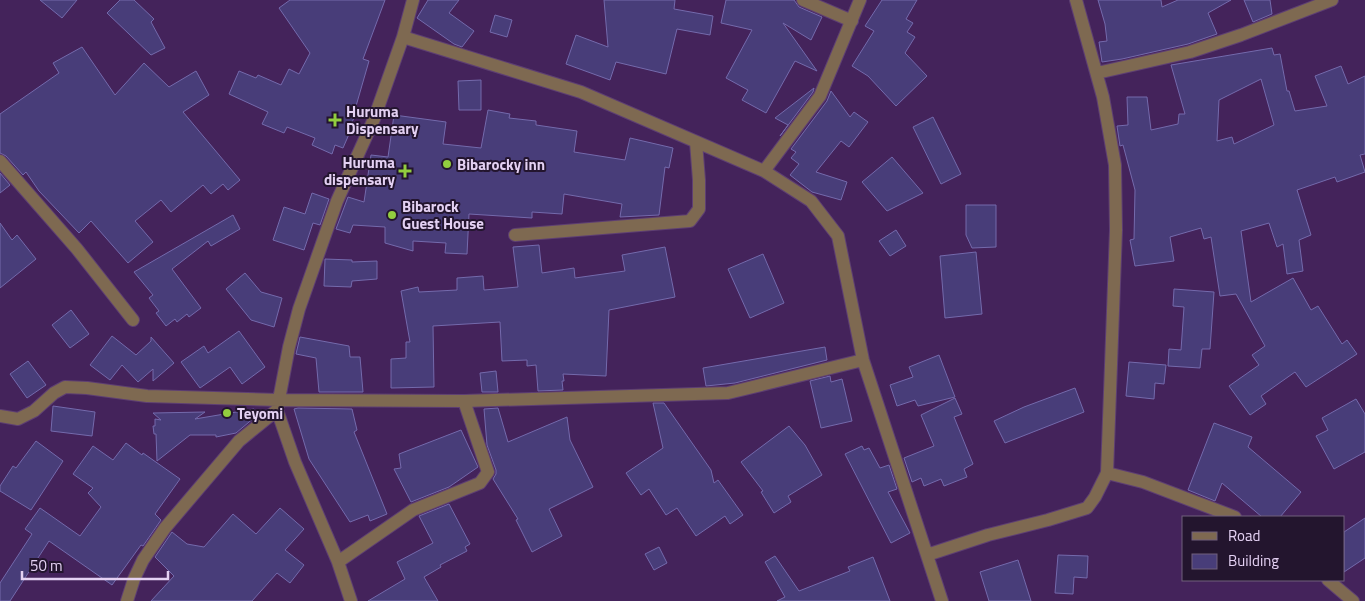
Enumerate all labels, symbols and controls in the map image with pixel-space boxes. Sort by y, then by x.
place label: Huruma Dispensary [346,100,419,140]
marker: Huruma Dispensary [328,113,342,127]
place label: Huruma dispensary [324,151,395,191]
place label: Bibarocky inn [457,153,545,176]
marker: Bibarocky inn [441,158,453,170]
marker: Huruma dispensary [399,165,411,177]
place label: Bibarock Guest House [402,195,484,235]
marker: Bibarock Guest House [386,209,398,221]
place label: Teyomi [237,402,283,425]
marker: Teyomi [221,407,233,419]
legend [1182,516,1345,581]
text: Road [1228,524,1260,547]
scale bar [22,548,169,580]
text: Building [1228,549,1279,572]
text: 50 m [30,554,63,577]

